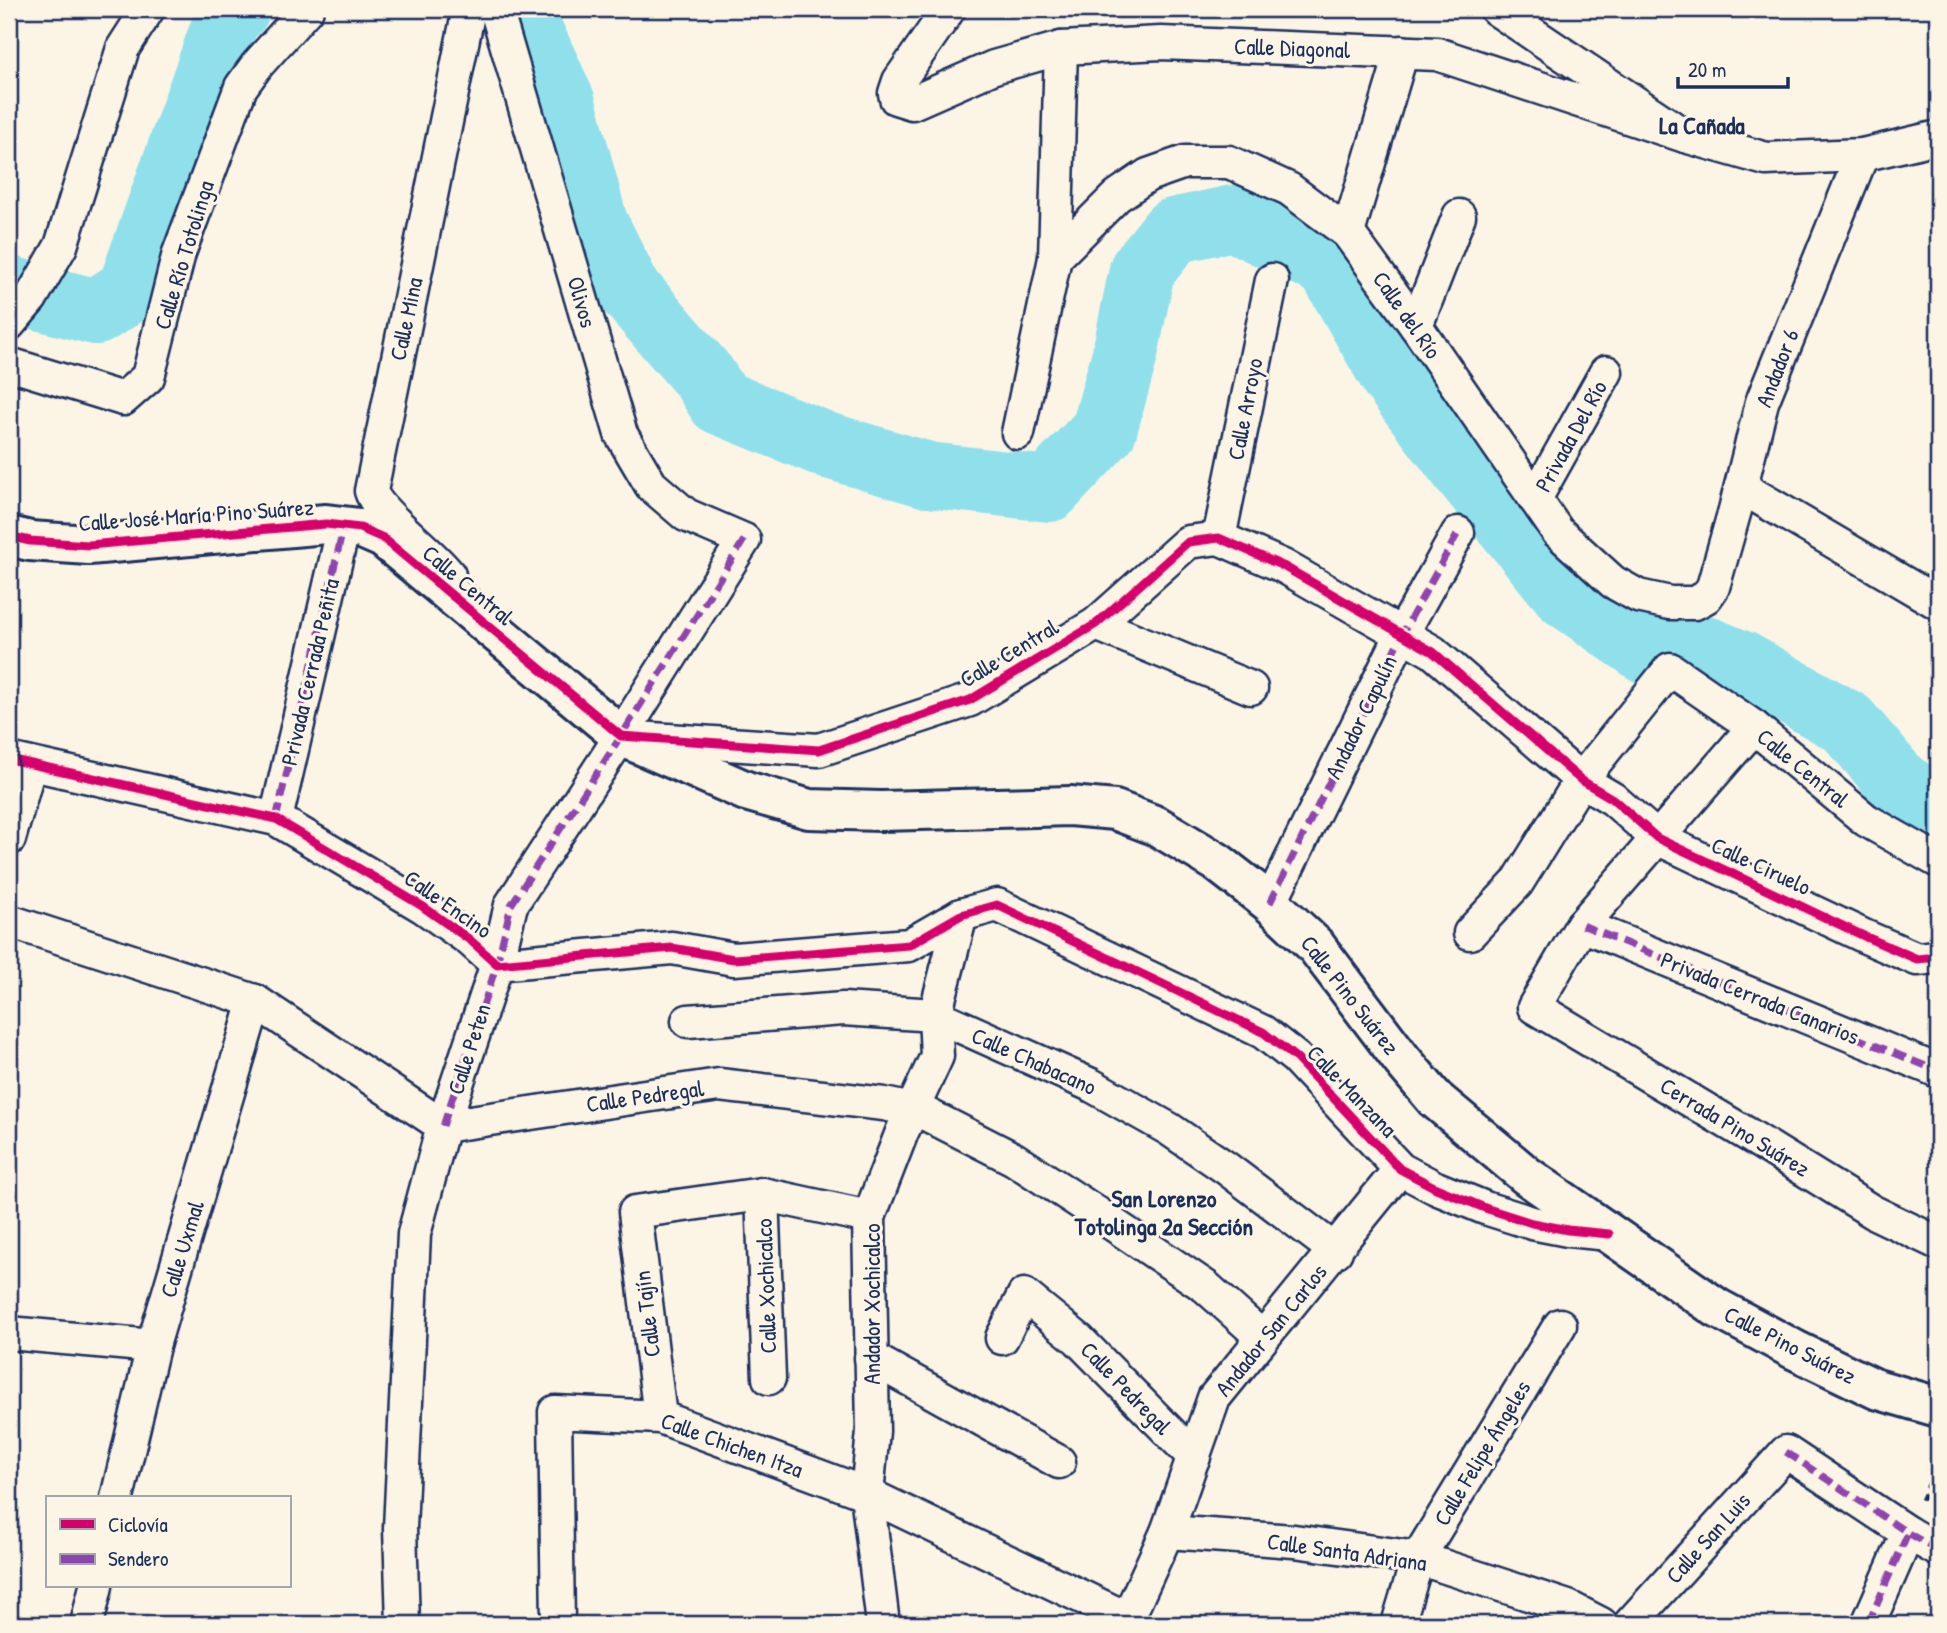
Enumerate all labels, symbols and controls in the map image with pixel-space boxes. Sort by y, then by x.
street label: Calle Diagonal [1233,30,1351,65]
scale bar [1678,46,1788,90]
text: 20 m [1688,55,1726,84]
district label: La Cañada [1659,109,1745,141]
street label: Calle Río Totolinga [146,177,221,333]
street label: Calle del Río [1366,265,1449,365]
street label: Olivos [560,273,605,331]
street label: Calle Mina [382,274,429,363]
street label: Andador 6 [1748,324,1806,411]
street label: Calle Arroyo [1219,355,1270,463]
street label: Privada Del Río [1527,374,1614,497]
street label: Calle José María Pino Suárez [77,491,315,538]
street label: Calle Central [416,537,521,632]
street label: Privada Cerrada Peñita [273,575,346,768]
street label: Calle Central [954,610,1065,694]
street label: Andador Capulín [1317,650,1404,784]
street label: Calle Central [1751,721,1857,815]
street label: Calle Ciruelo [1706,829,1816,902]
street label: Calle Encino [398,862,498,945]
street label: Calle Pino Suárez [1294,928,1407,1061]
street label: Privada Cerrada Canarios [1656,944,1864,1052]
street label: Calle Peten [439,1000,498,1098]
street label: Calle Chabacano [967,1019,1101,1102]
street label: Calle Manzana [1300,1038,1404,1144]
street label: Cerrada Pino Suárez [1655,1070,1816,1184]
street label: Calle Pedregal [584,1072,707,1119]
district label: San Lorenzo Totolinga 2a Sección [1074,1182,1253,1243]
street label: Calle Uxmal [152,1196,211,1301]
street label: Calle Xochicalco [748,1218,783,1354]
street label: Andador Xochicalco [856,1223,887,1385]
street label: Andador San Carlos [1208,1257,1334,1402]
street label: Calle Tajín [626,1269,667,1359]
street label: Calle Pino Suárez [1719,1298,1861,1391]
street label: Calle Pedregal [1074,1334,1179,1442]
street label: Calle Felipe Ángeles [1426,1374,1537,1531]
street label: Calle Chichen Itza [657,1404,807,1485]
street label: Calle San Luis [1658,1485,1757,1590]
legend [46,1496,290,1588]
text: Ciclovía [108,1510,168,1539]
street label: Calle Santa Adriana [1265,1525,1429,1578]
text: Sendero [108,1544,169,1573]

